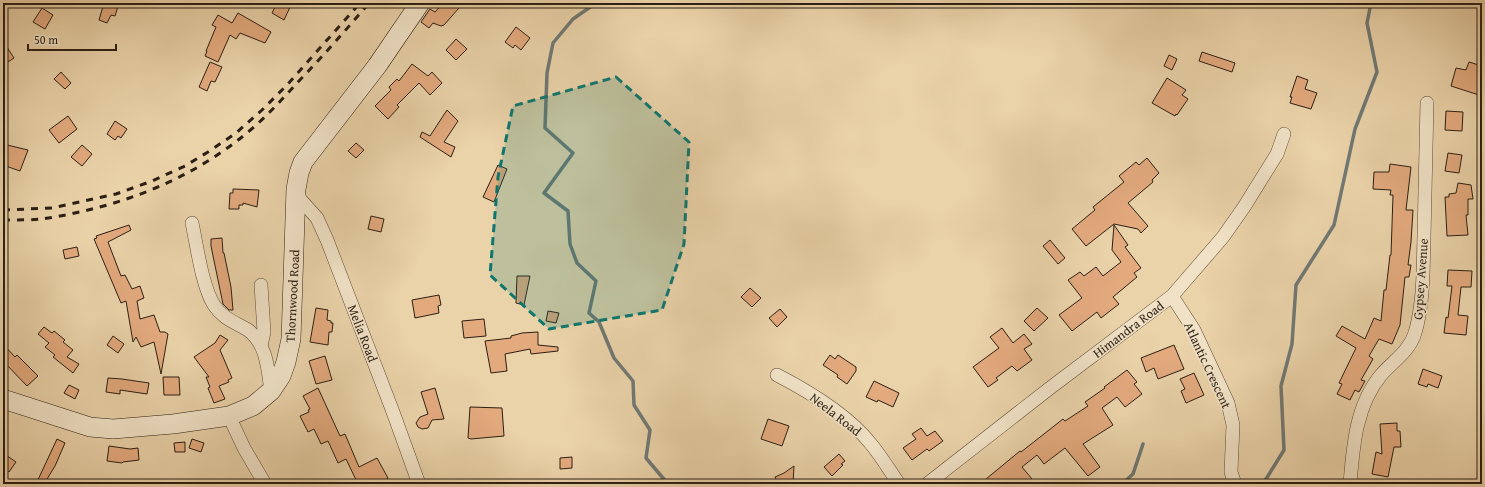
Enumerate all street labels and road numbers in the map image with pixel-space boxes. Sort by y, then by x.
street label: Gypsey Avenue [1408,238,1433,320]
street label: Thornwood Road [281,249,304,343]
street label: Himandra Road [1089,296,1168,362]
street label: Melia Road [343,302,382,365]
street label: Atlantic Crescent [1179,319,1236,412]
street label: Neela Road [806,388,865,441]

